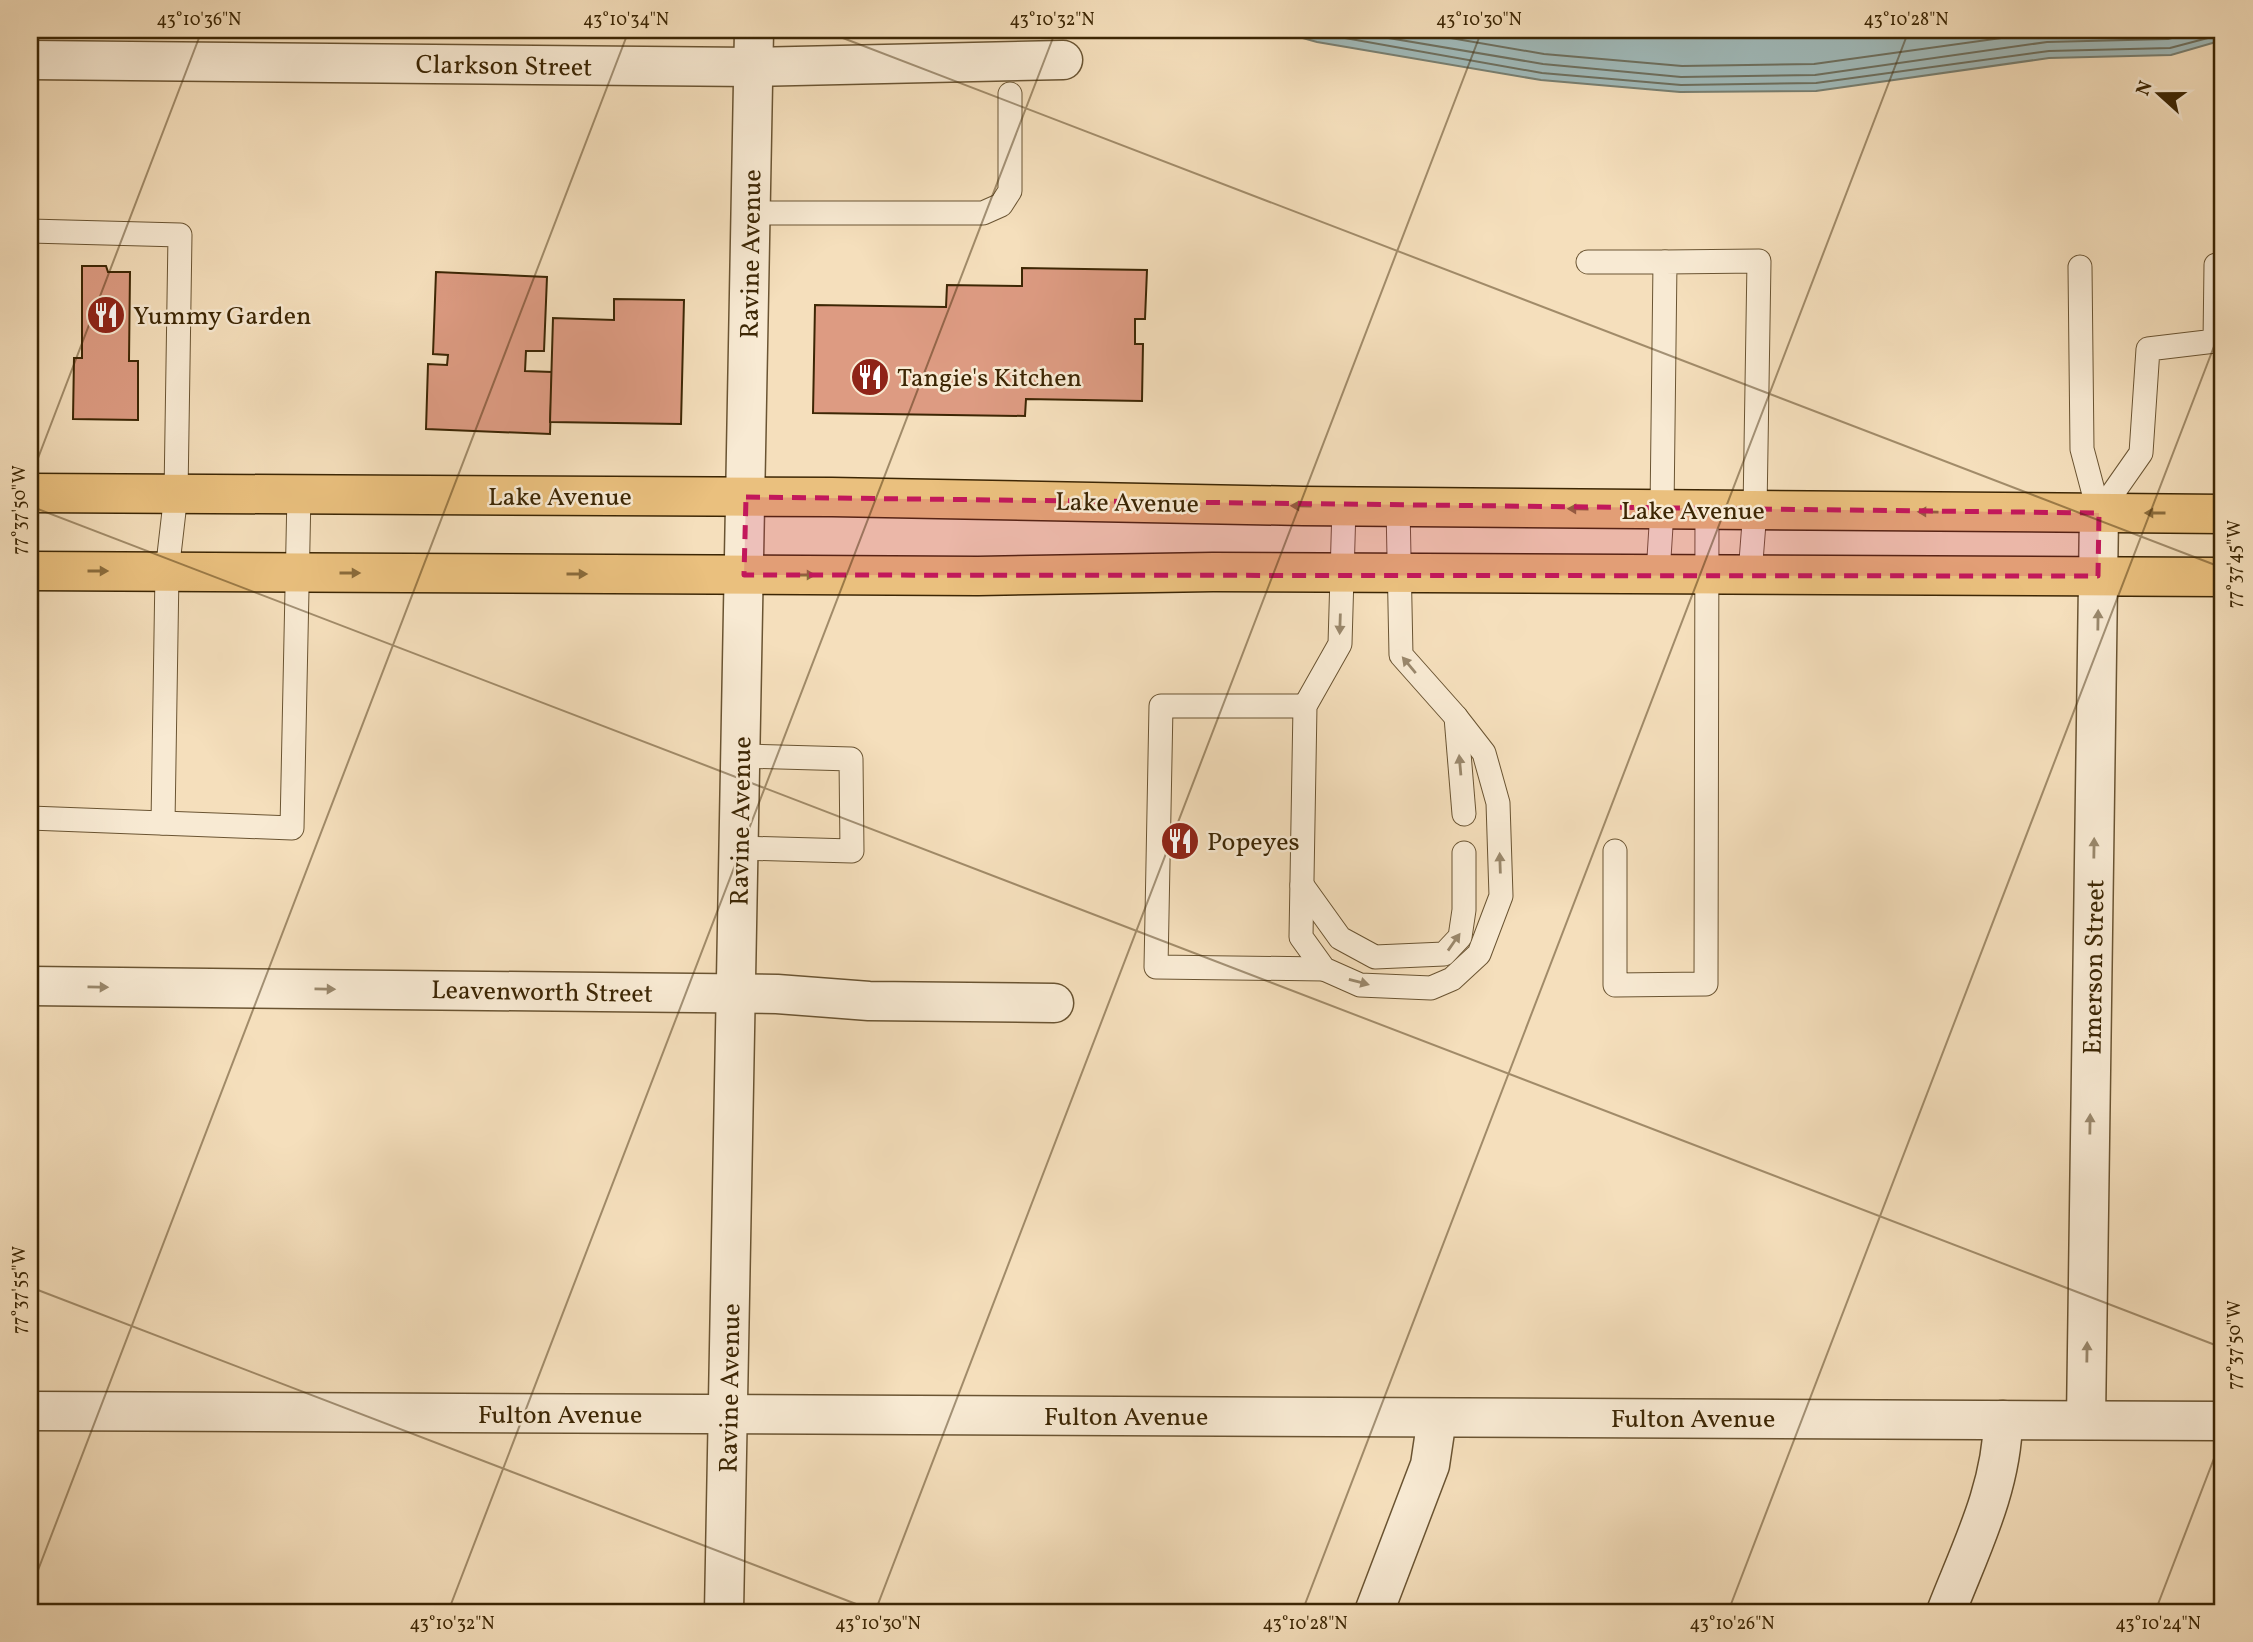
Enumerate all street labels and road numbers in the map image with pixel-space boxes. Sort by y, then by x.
street label: Clarkson Street [415,47,593,87]
street label: Ravine Avenue [733,169,771,339]
street label: Lake Avenue [488,480,632,516]
street label: Lake Avenue [1055,485,1199,523]
street label: Lake Avenue [1621,494,1765,530]
street label: Ravine Avenue [723,736,761,906]
street label: Emerson Street [2075,879,2115,1055]
street label: Leavenworth Street [431,973,653,1013]
street label: Ravine Avenue [712,1303,750,1473]
street label: Fulton Avenue [478,1398,642,1434]
street label: Fulton Avenue [1044,1400,1208,1436]
street label: Fulton Avenue [1611,1402,1775,1438]

